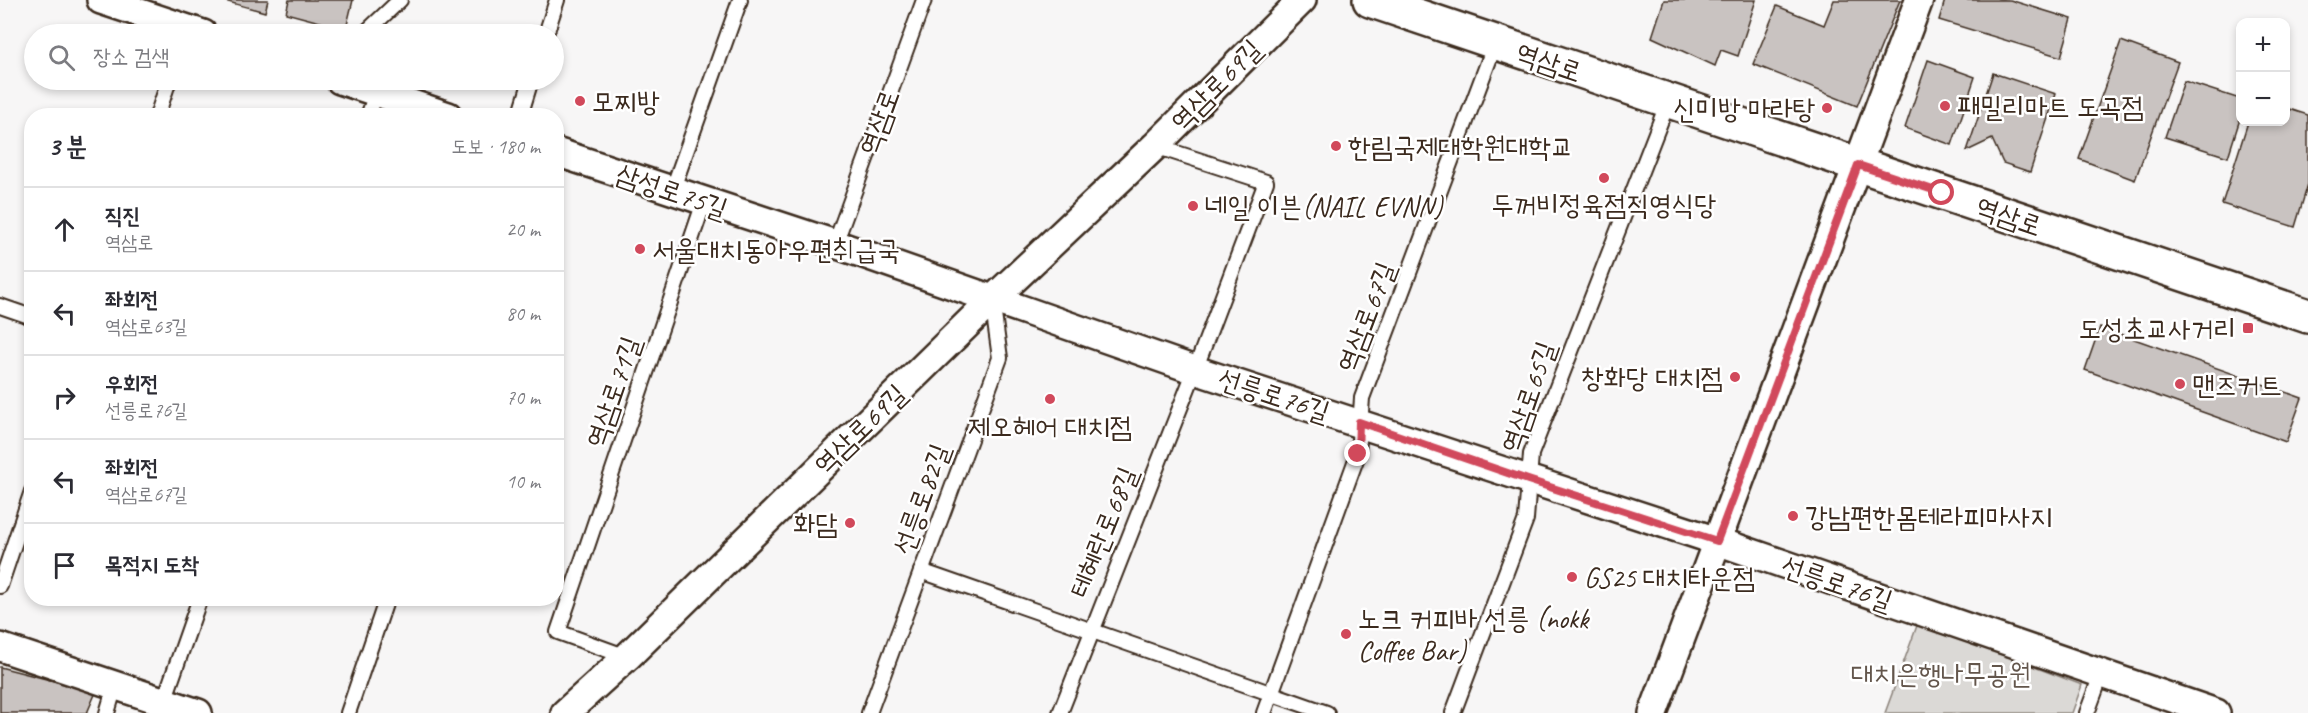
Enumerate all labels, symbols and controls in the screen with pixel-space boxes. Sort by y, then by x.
map controls [2236,18,2290,126]
button: + [2236,18,2290,72]
search box [24,24,564,90]
street label: 역삼로69길 [1163,32,1269,138]
street label: 역삼로 [1511,34,1587,90]
icon: search [45,41,78,74]
text: 장소 검색 [93,43,169,71]
button: − [2236,72,2290,126]
place label: 모찌방 [592,84,660,119]
street label: 역삼로 [851,84,907,160]
place label: 패밀리마트 도곡점 [1957,89,2144,124]
place label: 신미방 마라탕 [1673,91,1815,126]
marker: 모찌방 [573,94,587,108]
marker: 패밀리마트 도곡점 [1938,99,1952,113]
marker: 신미방 마라탕 [1820,101,1834,115]
place label: 한림국제대학원대학교 [1348,129,1573,164]
text: 3 분 [48,130,87,163]
text: 도보 · 180 m [451,134,540,159]
marker: 한림국제대학원대학교 [1329,139,1343,153]
street label: 삼성로75길 [612,156,732,226]
marker: 두꺼비정육점직영식당 [1597,171,1611,185]
route start [1928,179,1954,205]
place label: 두꺼비정육점직영식당 [1491,187,1717,222]
street label: 역삼로 [1971,188,2047,244]
place label: 네일 이븐(NAIL EVNN) [1205,189,1444,224]
marker: 네일 이븐(NAIL EVNN) [1186,199,1200,213]
text: 직진 [105,202,140,230]
icon: ahead [48,213,81,246]
text: 20 m [506,217,540,242]
text: 역삼로 [105,230,153,255]
place label: 서울대치동아우편취급국 [652,232,900,267]
marker: 서울대치동아우편취급국 [633,242,647,256]
street label: 역삼로67길 [1329,257,1403,377]
text: 좌회전 [105,286,158,314]
icon: left [48,297,81,330]
text: 80 m [506,301,540,326]
place label: 도성초교사거리 [2078,311,2236,346]
text: 역삼로63길 [105,314,187,339]
marker: 도성초교사거리 [2241,321,2255,335]
street label: 역삼로71길 [578,332,648,452]
street label: 역삼로65길 [1493,337,1563,457]
place label: 창화당 대치점 [1581,360,1723,395]
street label: 선릉로76길 [1214,361,1334,429]
place label: 맨즈커트 [2192,367,2282,402]
text: 우회전 [105,370,158,398]
marker: 창화당 대치점 [1728,370,1742,384]
street label: 역삼로69길 [806,376,914,482]
marker: 맨즈커트 [2173,377,2187,391]
icon: right [48,381,81,414]
text: 70 m [506,385,540,410]
marker: 제오헤어 대치점 [1043,392,1057,406]
text: 선릉로76길 [105,398,187,423]
place label: 제오헤어 대치점 [968,409,1132,444]
street label: 선릉로82길 [885,439,957,559]
route end [1344,440,1370,466]
text: 좌회전 [105,454,158,482]
street label: 테헤란로68길 [1061,462,1145,602]
icon: left [48,465,81,498]
text: 10 m [506,469,540,494]
text: 역삼로67길 [105,482,187,507]
place label: 강남편한몸테라피마사지 [1805,499,2053,534]
place label: 화담 [793,506,838,541]
marker: 강남편한몸테라피마사지 [1786,509,1800,523]
marker: 화담 [843,516,857,530]
street label: 선릉로76길 [1777,548,1897,618]
icon: arrive [48,549,81,582]
text: 목적지 도착 [105,551,199,579]
place label: GS25 대치타운점 [1584,560,1755,595]
marker: GS25 대치타운점 [1565,570,1579,584]
place label: 노크 커피바 선릉 (nokk Coffee Bar) [1358,601,1590,668]
marker: 노크 커피바 선릉 (nokk Coffee Bar) [1339,627,1353,641]
park label: 대치은행나무공원 [1851,656,2031,691]

